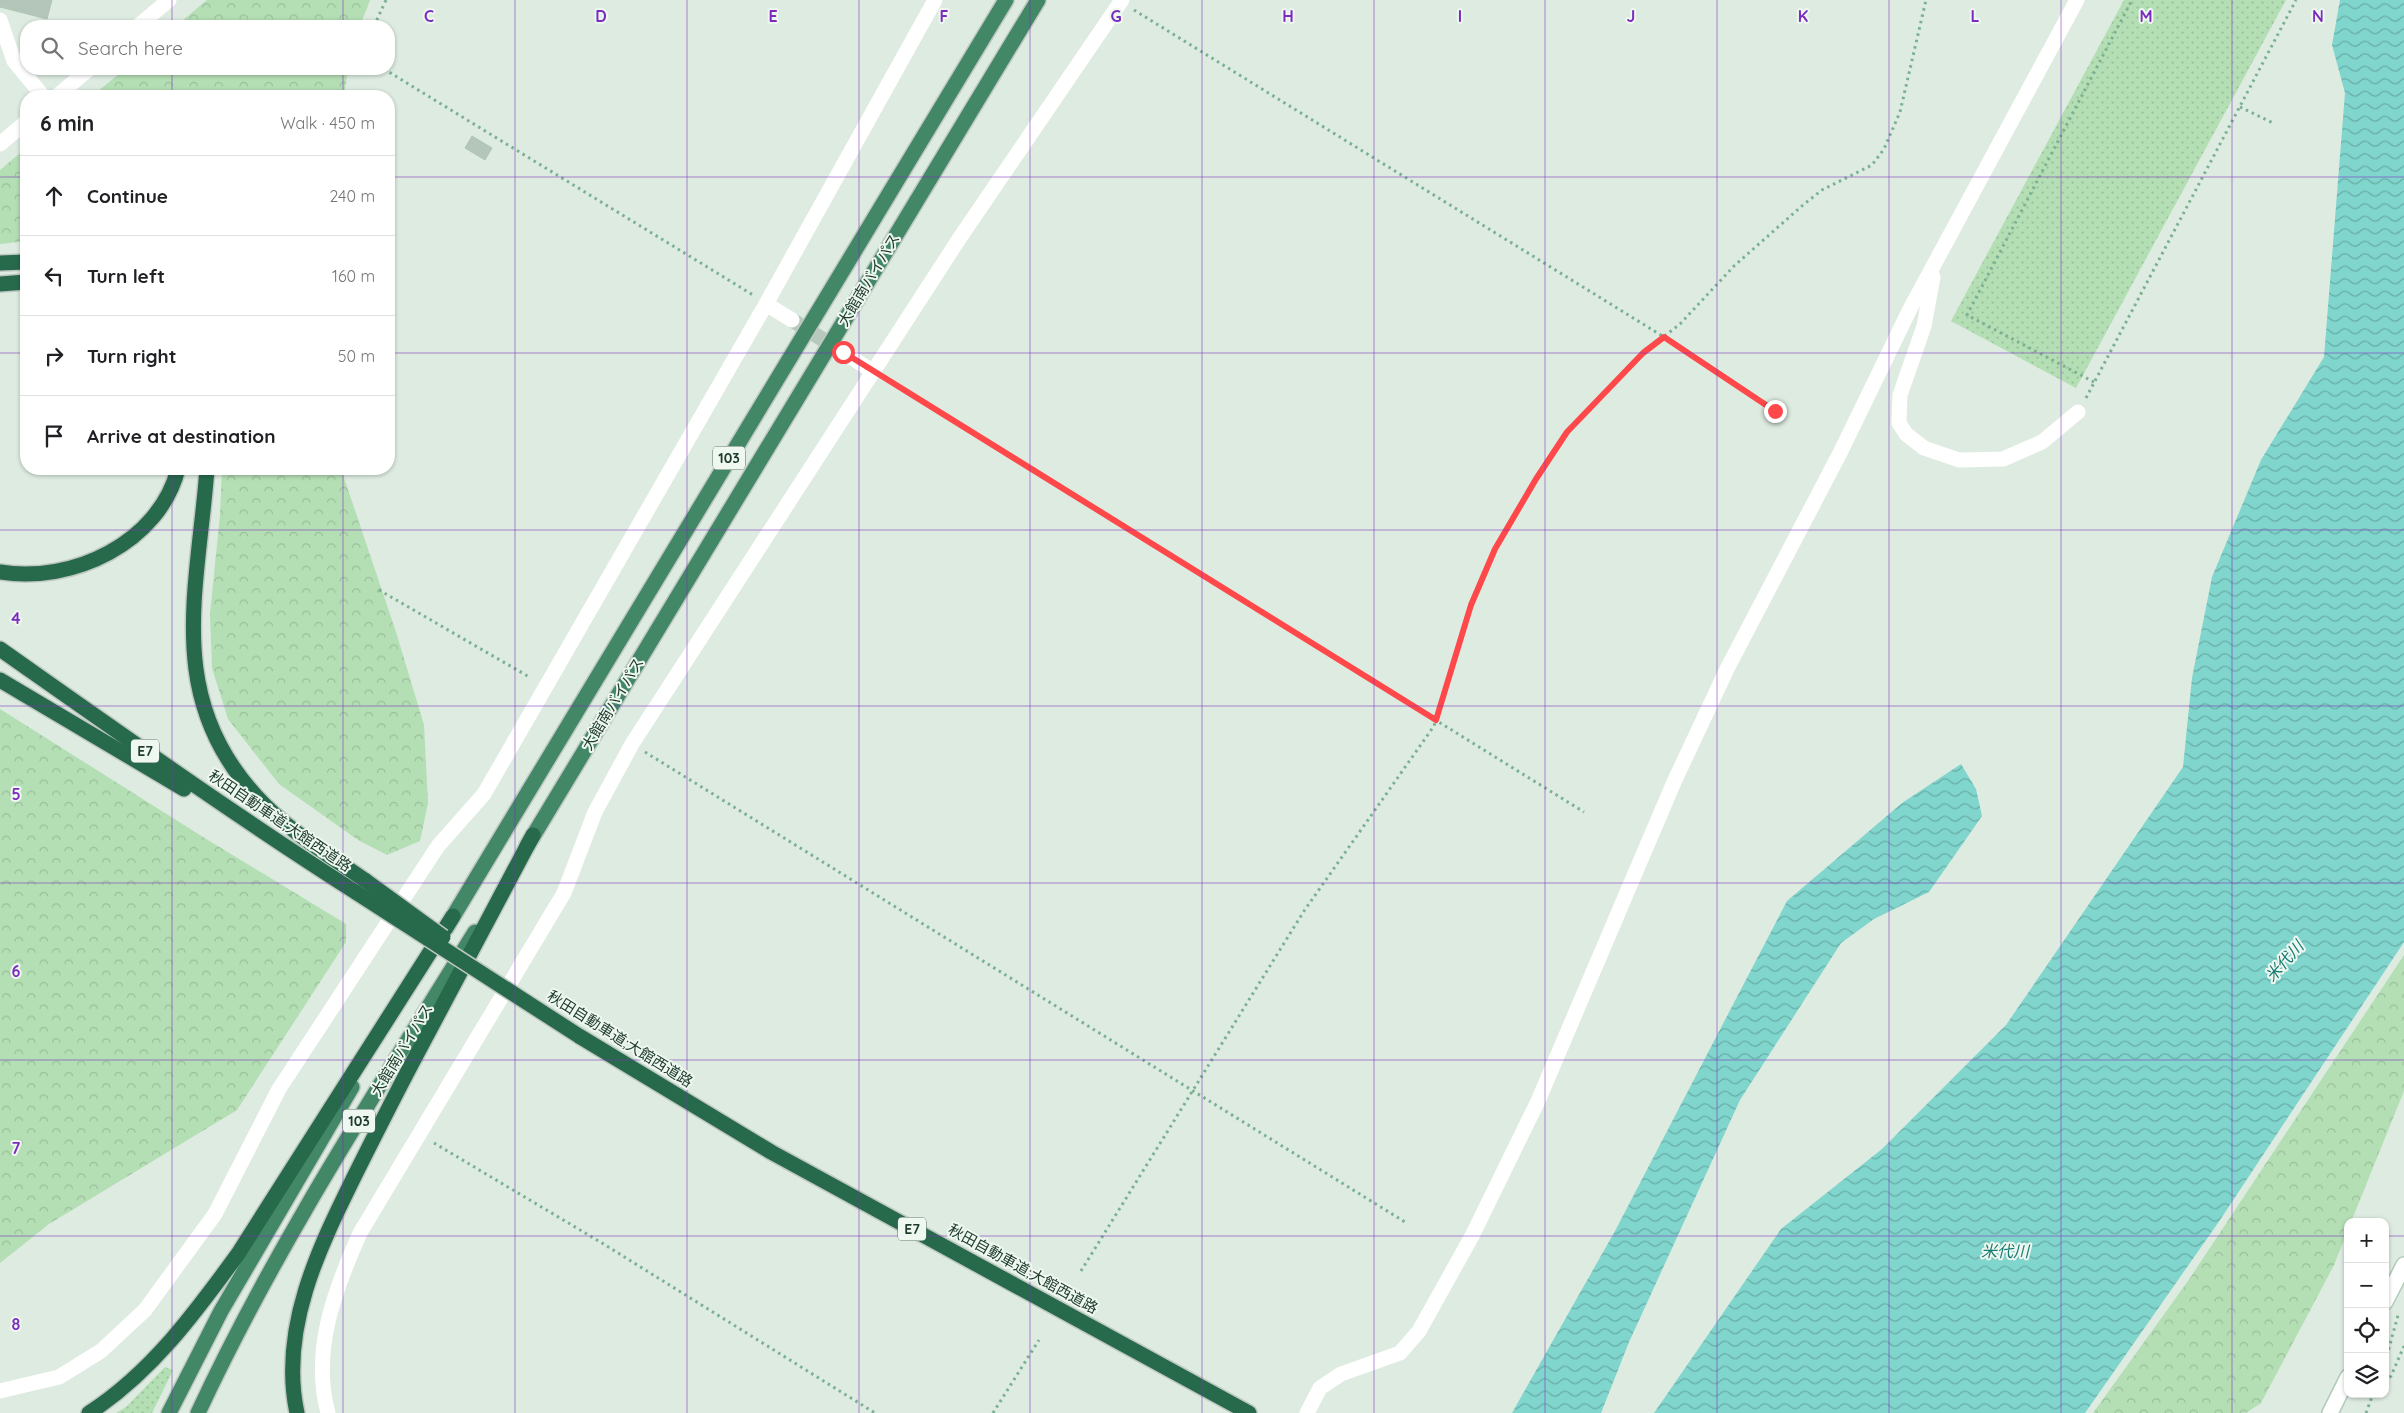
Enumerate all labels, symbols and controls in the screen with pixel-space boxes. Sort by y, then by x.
text: C [424,6,434,26]
text: D [595,6,607,26]
text: E [768,6,778,26]
text: F [940,6,949,26]
text: G [1110,6,1122,26]
text: H [1282,6,1294,26]
text: I [1458,6,1462,26]
text: J [1627,6,1635,26]
text: K [1798,6,1808,26]
text: L [1971,6,1980,26]
text: M [2139,6,2153,26]
text: N [2312,6,2324,26]
search box [20,20,395,75]
icon: search [38,34,66,62]
text: Search here [78,36,183,60]
text: 6 min [40,110,94,136]
text: Walk · 450 m [280,113,375,133]
icon: ahead [40,182,68,210]
text: Continue [87,184,168,208]
text: 240 m [329,186,375,206]
street label: 大館南バイパス [833,230,904,330]
icon: left [40,262,68,290]
text: Turn left [87,264,165,288]
text: 160 m [332,266,375,286]
route start [832,341,855,364]
icon: right [40,342,68,370]
text: Turn right [87,344,176,368]
text: 50 m [338,346,375,366]
route end [1764,400,1787,423]
icon: arrive [40,422,68,450]
text: Arrive at destination [87,424,276,448]
road number: 103 [713,446,745,469]
text: 4 [11,608,21,628]
street label: 大館南バイパス [577,654,648,754]
road number: E7 [131,739,159,762]
street label: 秋田自動車道;大館西道路 [205,766,355,875]
text: 5 [11,784,21,804]
water label: 米代川 [2261,935,2309,986]
text: 6 [12,961,21,981]
street label: 秋田自動車道;大館西道路 [544,986,697,1091]
street label: 大館南バイパス [366,1000,437,1100]
road number: 103 [343,1110,375,1132]
text: 7 [12,1138,21,1158]
road number: E7 [898,1218,926,1240]
map controls [2344,1218,2389,1398]
button: + [2344,1218,2389,1263]
street label: 秋田自動車道;大館西道路 [945,1220,1101,1318]
water label: 米代川 [1981,1241,2031,1261]
button: − [2344,1263,2389,1308]
button: locate [2344,1308,2389,1353]
text: 8 [12,1314,21,1334]
button: layers [2344,1353,2389,1398]

